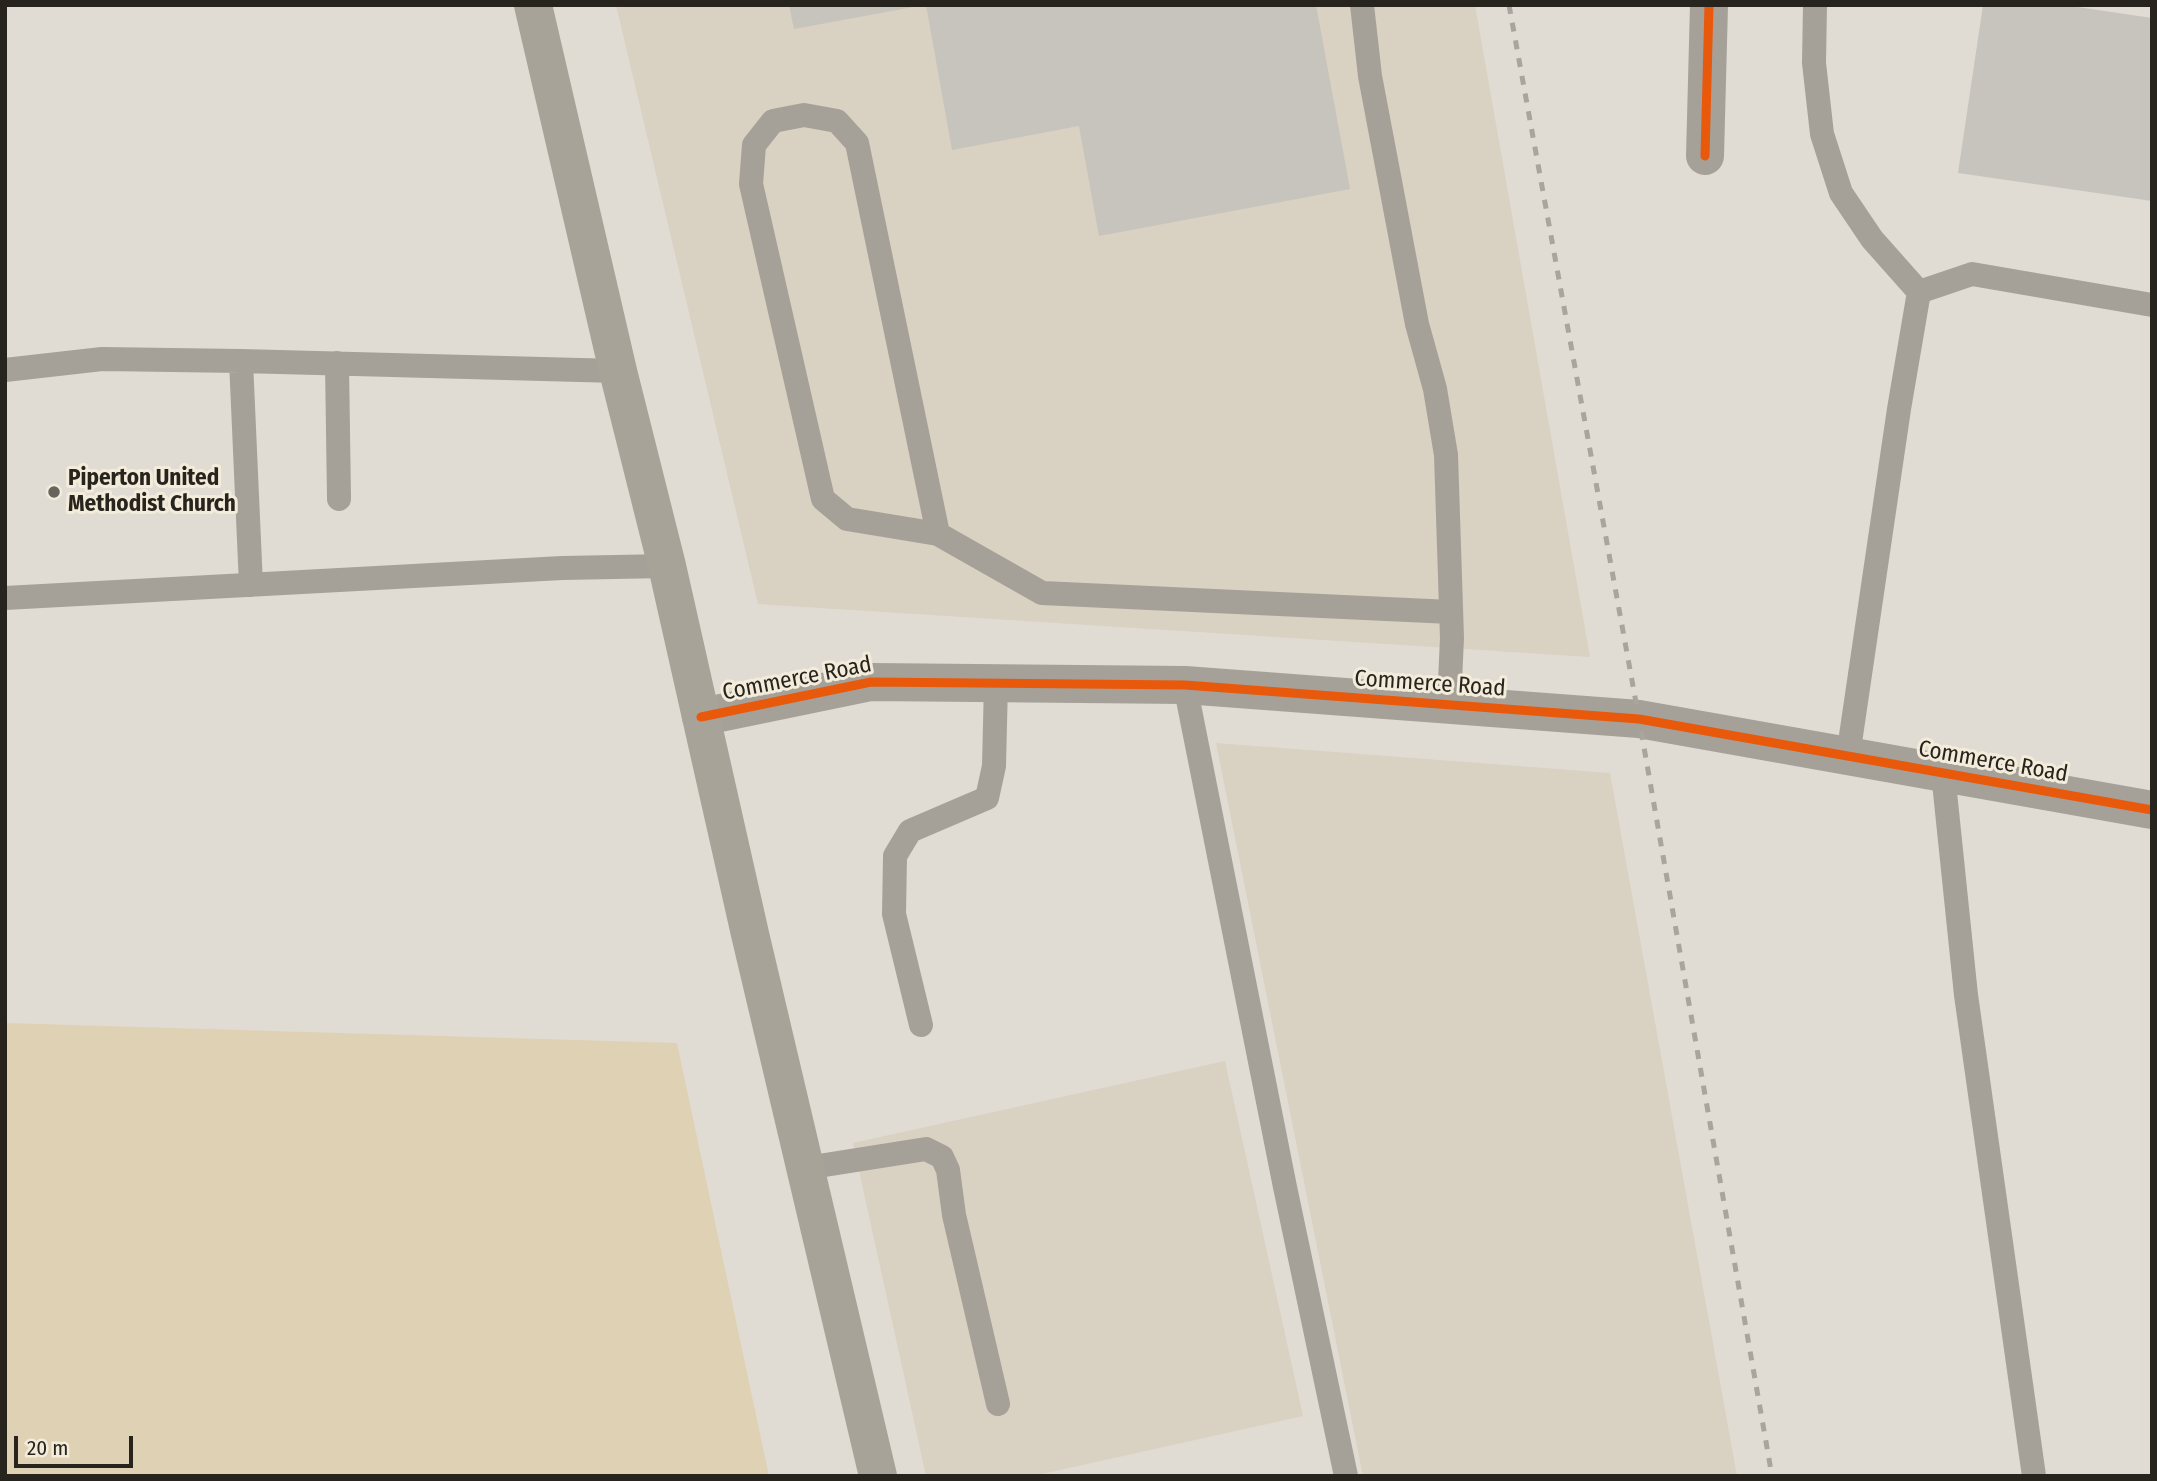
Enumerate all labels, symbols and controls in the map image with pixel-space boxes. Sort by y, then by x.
place label: Piperton United Methodist Church [68,465,236,519]
marker: Piperton United Methodist Church [46,484,62,500]
street label: Commerce Road [720,651,874,707]
street label: Commerce Road [1354,665,1506,703]
street label: Commerce Road [1916,735,2070,789]
scale bar [18,1422,136,1466]
text: 20 m [27,1435,68,1461]

